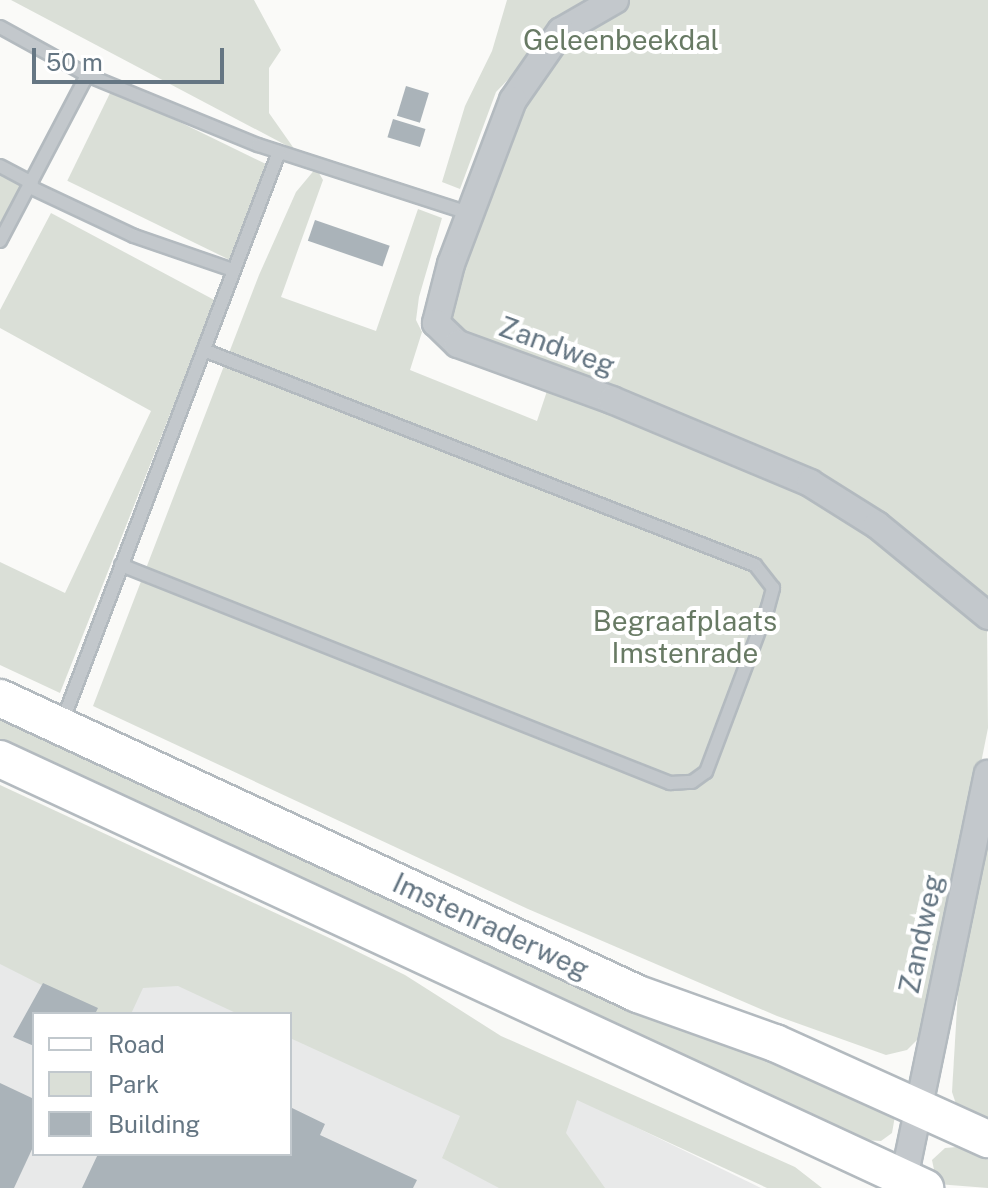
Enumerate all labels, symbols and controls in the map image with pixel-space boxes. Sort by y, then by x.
park label: Geleenbeekdal [523,23,719,57]
scale bar [36,32,228,82]
text: 50 m [46,48,103,76]
street label: Zandweg [494,310,620,382]
park label: Begraafplaats Imstenrade [593,604,777,670]
street label: Imstenraderweg [387,866,595,986]
street label: Zandweg [892,871,950,997]
legend [32,1012,292,1156]
text: Road [108,1030,165,1058]
text: Park [108,1070,159,1098]
text: Building [108,1110,200,1138]

